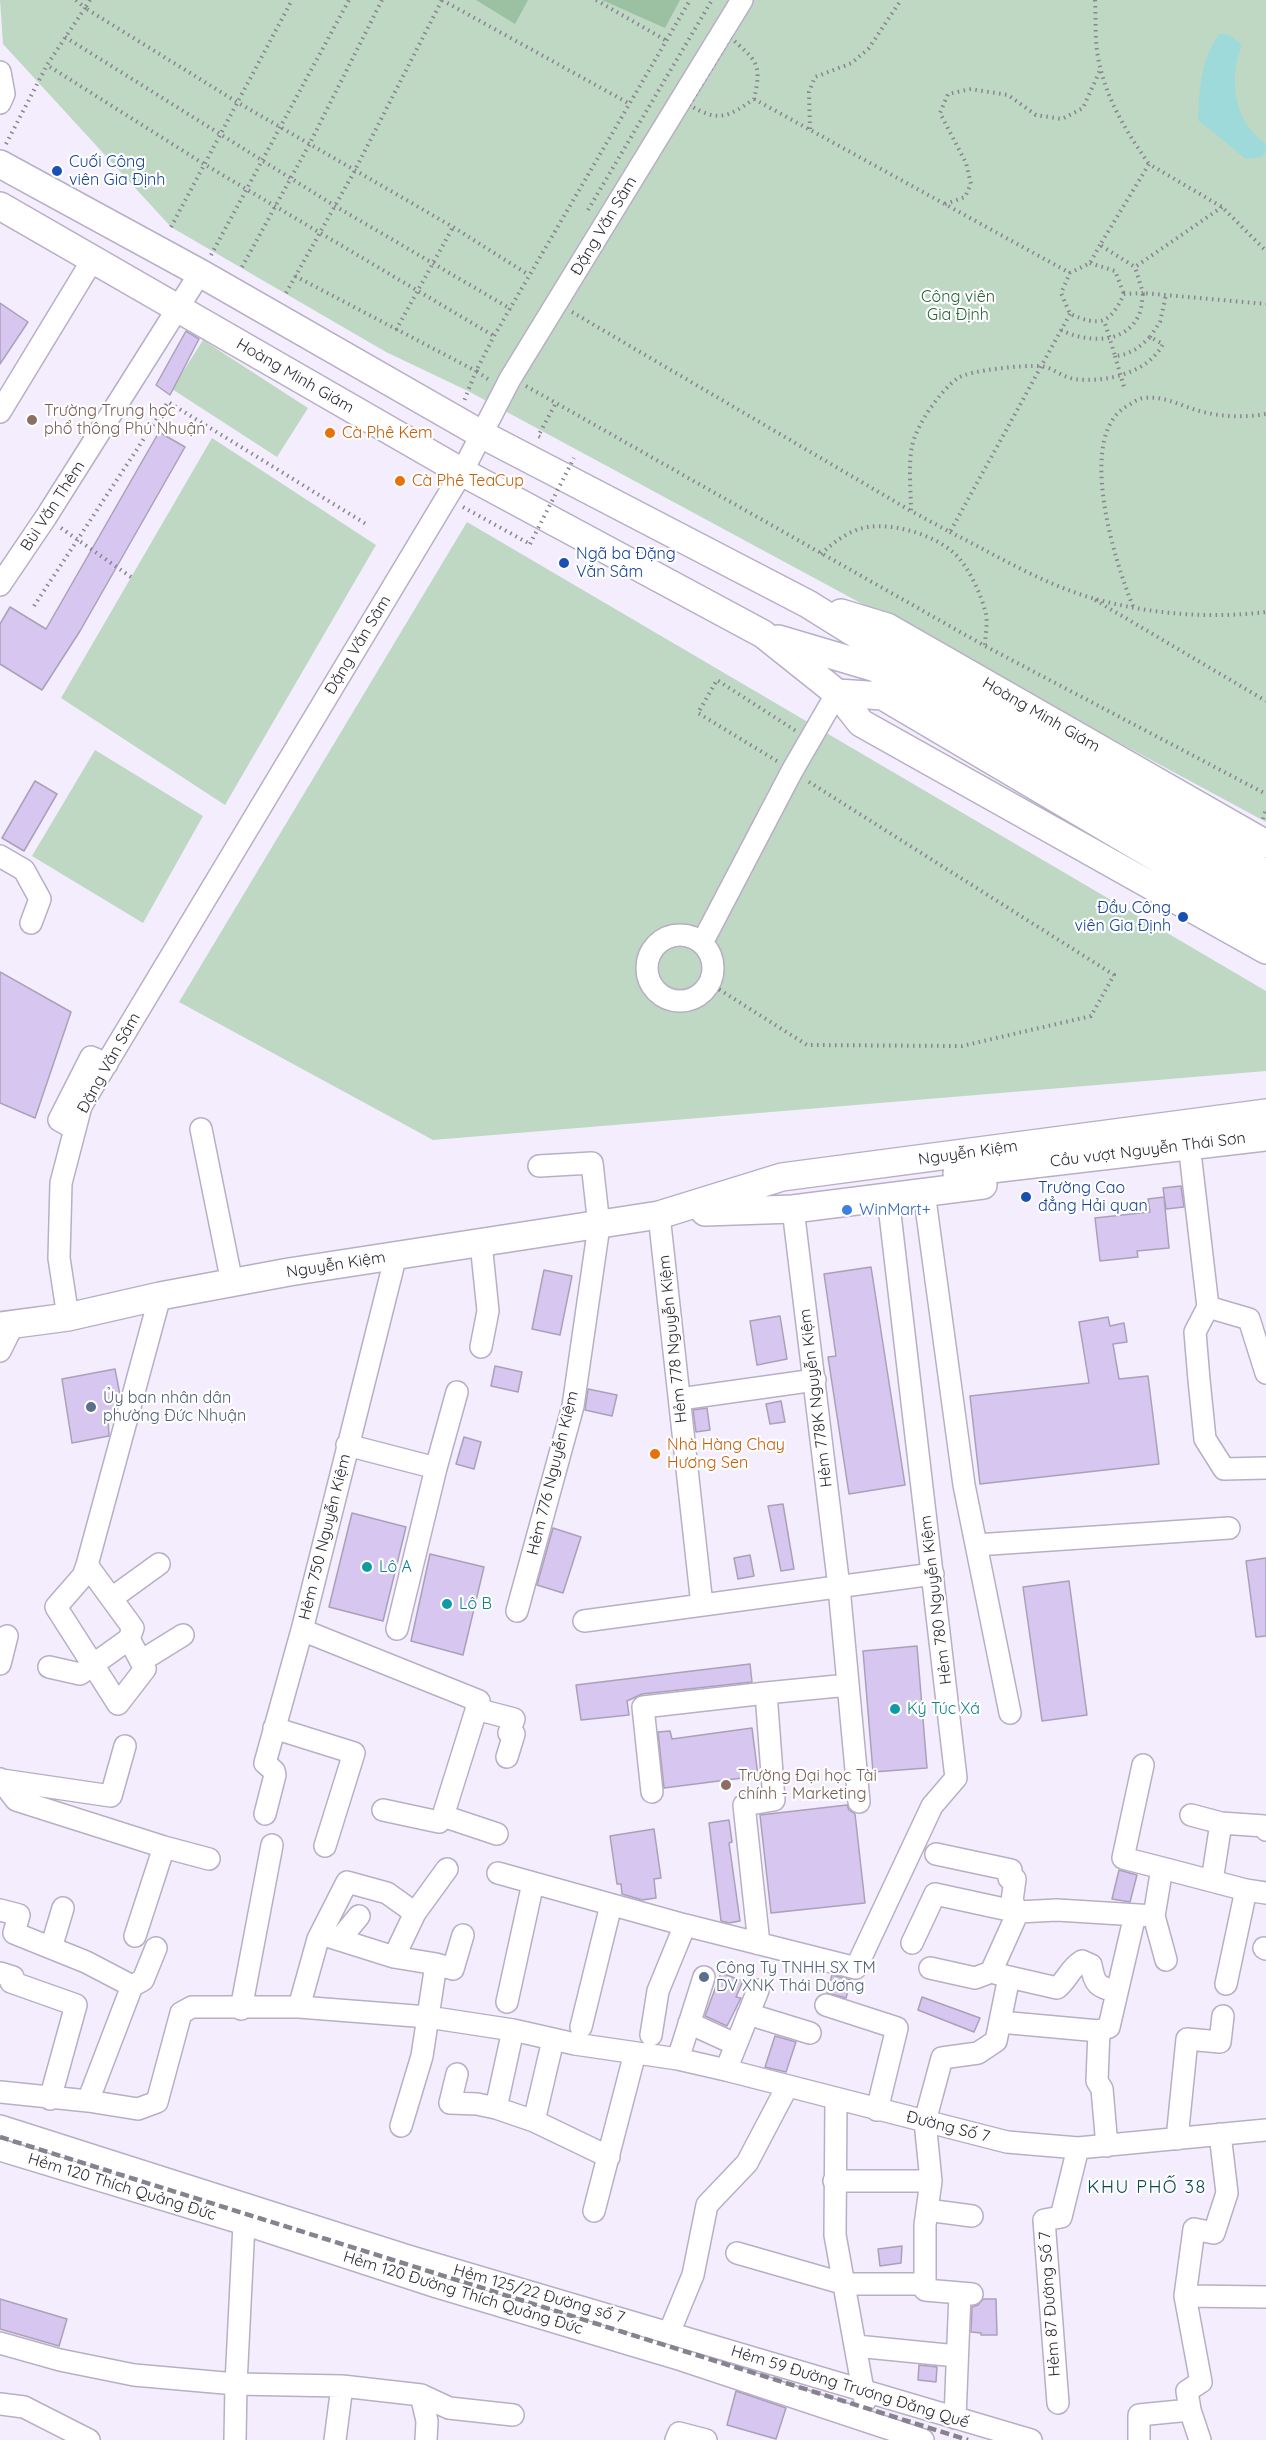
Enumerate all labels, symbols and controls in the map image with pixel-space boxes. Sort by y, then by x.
place label: Cuối Công viên Gia Định [69,152,165,190]
marker: Cuối Công viên Gia Định [50,164,64,178]
street label: Đặng Văn Sâm [567,173,641,279]
park label: Công viên Gia Định [921,287,995,325]
street label: Hoàng Minh Giám [233,335,357,417]
place label: Trường Trung học phổ thông Phú Nhuận [44,401,205,439]
marker: Trường Trung học phổ thông Phú Nhuận [25,413,39,427]
place label: Cà Phê Kem [342,423,433,443]
marker: Cà Phê Kem [323,426,337,440]
street label: Bùi Văn Thêm [17,457,89,555]
place label: Cà Phê TeaCup [412,471,524,491]
marker: Cà Phê TeaCup [393,474,407,488]
place label: Ngã ba Đặng Văn Sâm [576,544,676,582]
marker: Ngã ba Đặng Văn Sâm [557,556,571,570]
street label: Đặng Văn Sâm [321,592,395,698]
street label: Hoàng Minh Giám [979,674,1103,756]
place label: Đầu Công viên Gia Định [1075,898,1171,936]
marker: Đầu Công viên Gia Định [1176,910,1190,924]
street label: Đặng Văn Sâm [73,1009,145,1117]
street label: Cầu vượt Nguyễn Thái Sơn [1049,1128,1247,1172]
street label: Nguyễn Kiệm [917,1137,1019,1169]
place label: Trường Cao đẳng Hải quan [1038,1178,1148,1216]
marker: Trường Cao đẳng Hải quan [1019,1190,1033,1204]
place label: WinMart+ [859,1200,931,1220]
marker: WinMart+ [840,1203,854,1217]
street label: Nguyễn Kiệm [285,1248,387,1282]
street label: Hẻm 778 Nguyễn Kiệm [655,1254,691,1424]
street label: Hẻm 778K Nguyễn Kiệm [796,1308,836,1488]
place label: Ủy ban nhân dân phường Đức Nhuận [103,1388,246,1426]
street label: Hẻm 776 Nguyễn Kiệm [523,1389,583,1557]
marker: Ủy ban nhân dân phường Đức Nhuận [84,1400,98,1414]
place label: Nhà Hàng Chay Hương Sen [667,1435,785,1473]
marker: Nhà Hàng Chay Hương Sen [648,1447,662,1461]
street label: Hẻm 750 Nguyễn Kiệm [295,1452,355,1622]
street label: Hẻm 780 Nguyễn Kiệm [916,1514,956,1686]
place label: Lô A [379,1557,412,1577]
marker: Lô A [360,1560,374,1574]
place label: Lô B [459,1594,492,1614]
marker: Lô B [440,1597,454,1611]
place label: Ký Túc Xá [907,1699,980,1719]
marker: Ký Túc Xá [888,1702,902,1716]
place label: Trường Đại học Tài chính - Marketing [738,1766,877,1804]
marker: Trường Đại học Tài chính - Marketing [719,1778,733,1792]
place label: Công Ty TNHH SX TM DV XNK Thái Dương [716,1958,876,1996]
marker: Công Ty TNHH SX TM DV XNK Thái Dương [697,1970,711,1984]
street label: Đường Số 7 [904,2107,992,2147]
street label: Hẻm 120 Thích Quảng Đức [26,2149,218,2225]
district label: KHU PHỐ 38 [1087,2177,1207,2199]
street label: Hẻm 87 Đường Số 7 [1035,2231,1065,2377]
street label: Hẻm 120 Đường Thích Quảng Đức [341,2247,585,2339]
street label: Hẻm 125/22 Đường số 7 [451,2260,627,2328]
street label: Hẻm 59 Đường Trương Đăng Quế [729,2342,971,2432]

